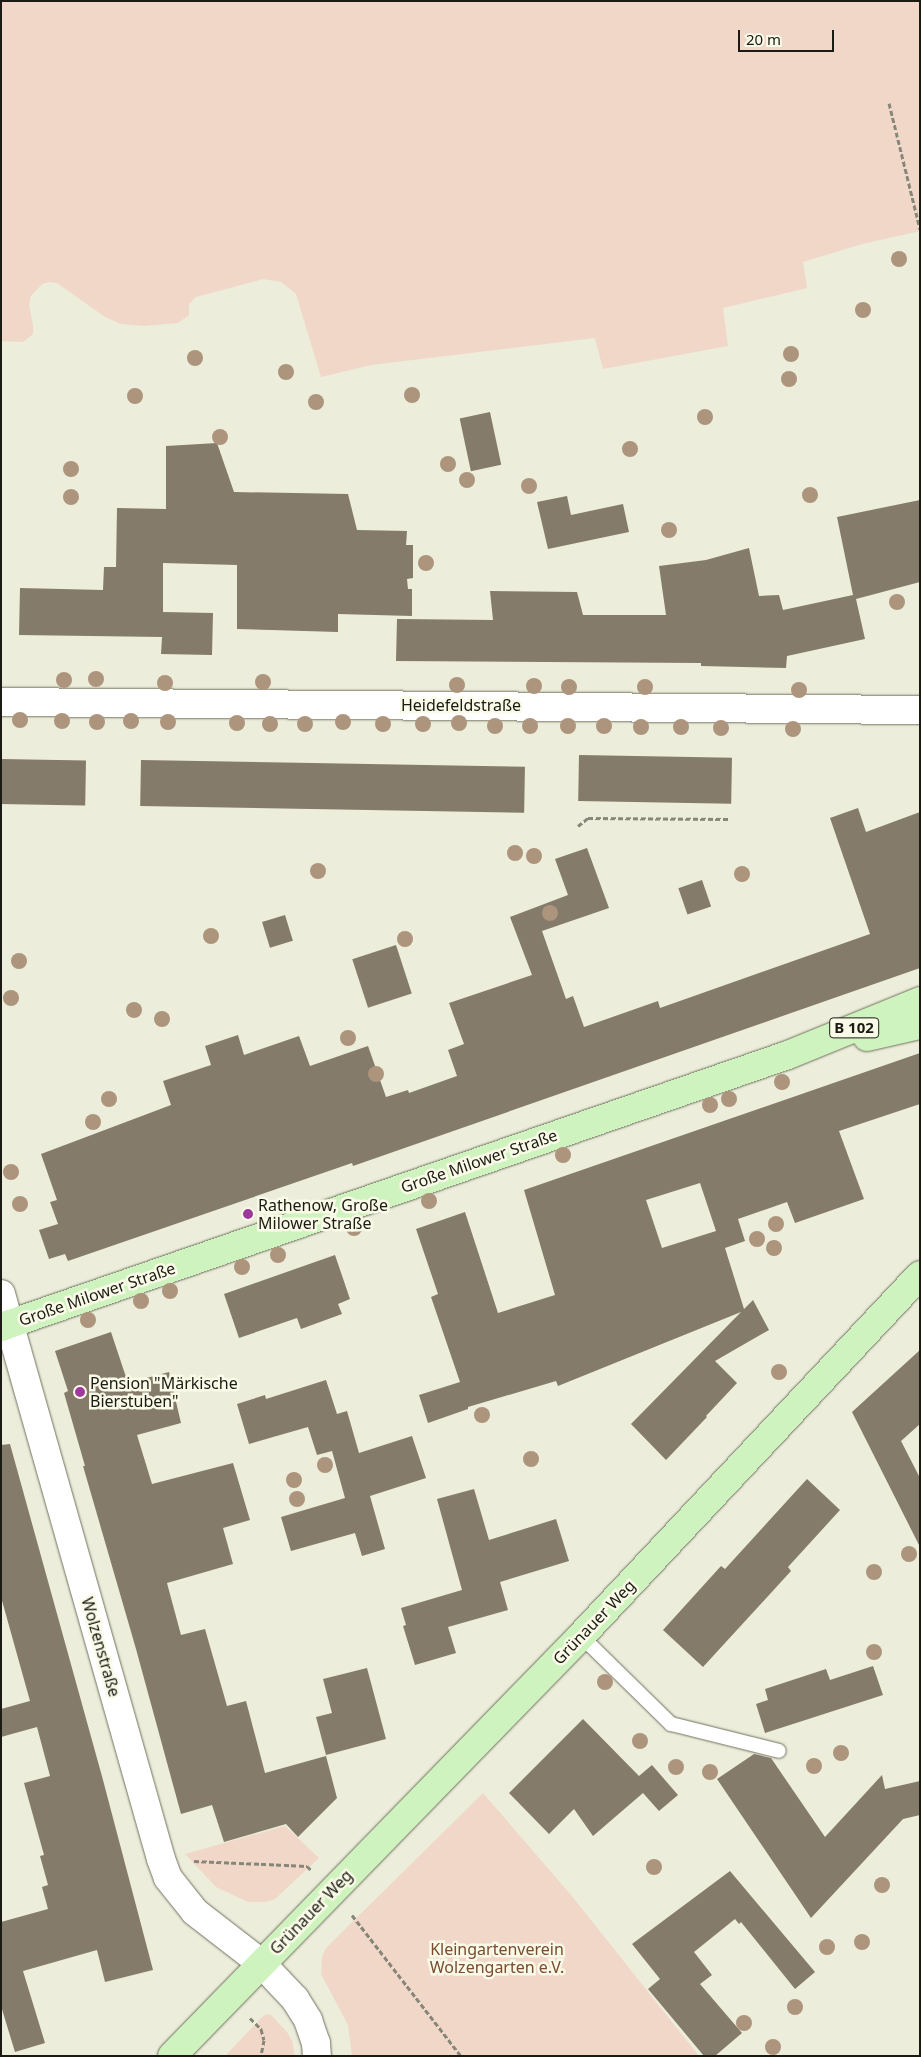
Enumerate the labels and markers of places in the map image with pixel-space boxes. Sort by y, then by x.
place label: Rathenow, Große Milower Straße [258,1195,388,1233]
marker: Rathenow, Große Milower Straße [242,1208,254,1220]
place label: Pension "Märkische Bierstuben" [90,1373,238,1411]
marker: Pension "Märkische Bierstuben" [74,1386,86,1398]

